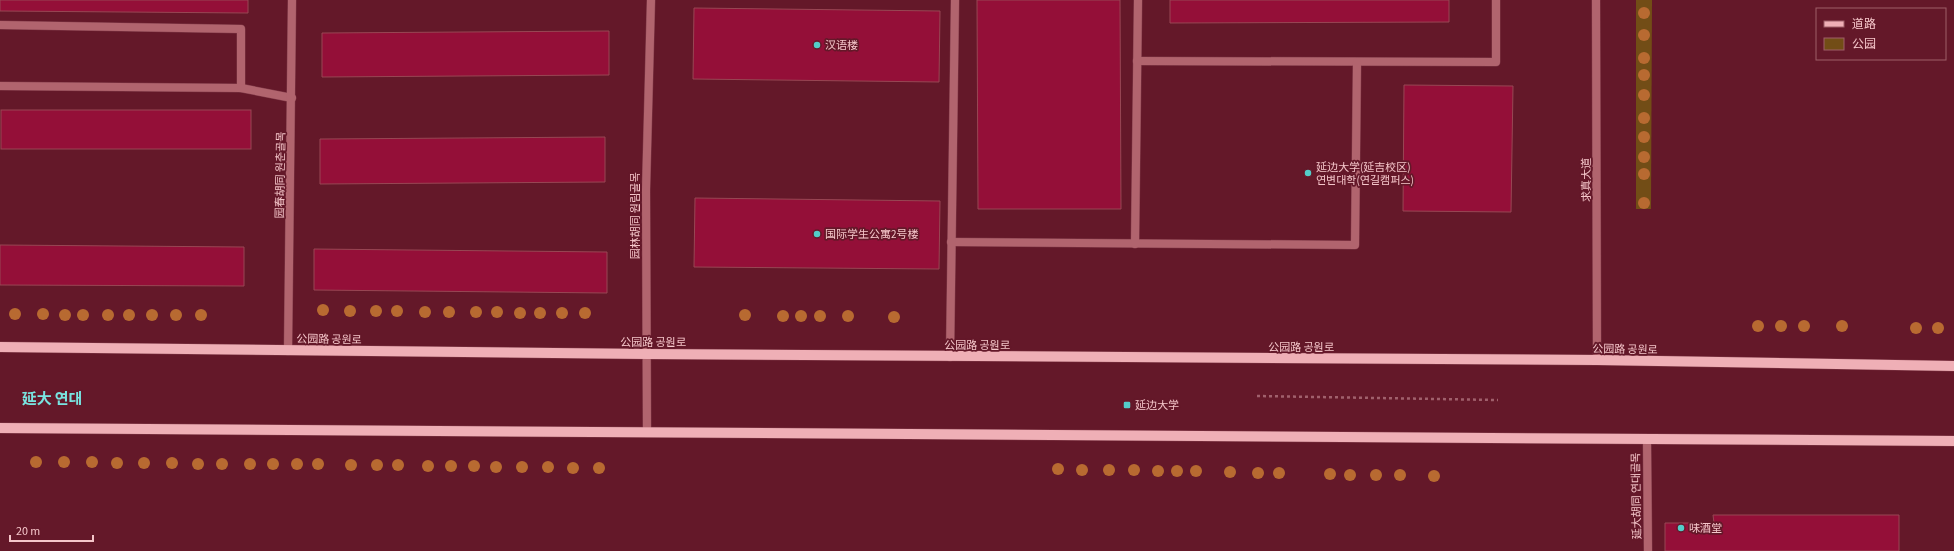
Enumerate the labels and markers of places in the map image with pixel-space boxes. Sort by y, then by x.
place label: 汉语楼 [825,38,858,53]
marker: 汉语楼 [812,40,822,50]
place label: 延边大学(延吉校区) 연변대학(연길캠퍼스) [1316,160,1414,188]
marker: 延边大学(延吉校区) 연변대학(연길캠퍼스) [1303,168,1313,178]
place label: 国际学生公寓2号楼 [825,227,918,242]
marker: 国际学生公寓2号楼 [812,229,822,239]
place label: 延边大学 [1135,398,1179,413]
marker: 延边大学 [1122,400,1132,410]
place label: 味酒堂 [1689,521,1722,536]
marker: 味酒堂 [1676,523,1686,533]

